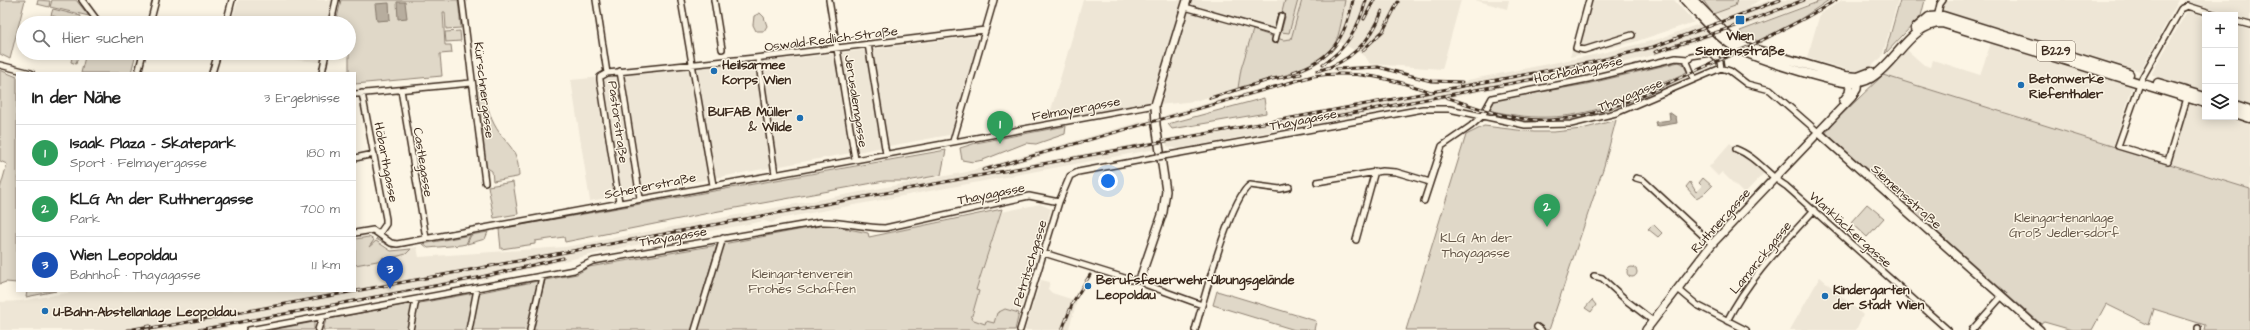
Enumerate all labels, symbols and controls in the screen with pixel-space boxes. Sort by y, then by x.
map controls [2202,12,2238,120]
button: + [2202,12,2238,48]
marker: Wien Siemensstraße [1734,14,1746,26]
search box [16,16,356,60]
street label: Oswald-Redlich-Straße [763,22,899,56]
icon: search [30,27,52,49]
place label: Wien Siemensstraße [1694,27,1785,60]
text: Hier suchen [62,28,143,49]
street label: Kürschnergasse [468,41,499,139]
road number: B229 [2037,41,2075,61]
button: − [2202,48,2238,84]
street label: Hochbahngasse [1532,52,1624,89]
street label: Jerusalemgasse [839,54,872,149]
place label: Heilsarmee Korps Wien [722,56,792,90]
marker: Heilsarmee Korps Wien [709,66,719,76]
place label: Betonwerke Riefenthaler [2029,70,2104,103]
street label: Thayagasse [1595,74,1666,117]
street label: Pastorstraße [603,80,633,164]
marker: Betonwerke Riefenthaler [2016,80,2026,90]
button: layers [2202,84,2238,120]
text: In der Nähe [32,86,121,110]
text: 3 Ergebnisse [264,89,340,107]
street label: Felmayergasse [1031,92,1122,127]
place label: BUFAB Müller & Wilde [708,103,793,136]
street label: Thayagasse [1268,105,1339,136]
pin: 1 [987,111,1013,144]
marker: BUFAB Müller & Wilde [795,113,805,123]
street label: Höbarthgasse [368,121,403,204]
street label: Castlegasse [408,126,437,198]
text: Isaak Plaza - Skatepark [70,133,236,154]
text: 1 [44,144,46,162]
text: 180 m [306,144,340,162]
text: Sport · Felmayergasse [70,154,207,172]
street label: Siemensstraße [1867,160,1946,233]
street label: Schererstraße [603,168,698,204]
your location [1098,171,1118,191]
street label: Thayagasse [956,179,1027,210]
street label: Ruthnergasse [1687,184,1755,258]
street label: Wankläckergasse [1804,188,1896,273]
text: KLG An der Ruthnergasse [70,189,253,210]
pin: 2 [1534,194,1560,227]
text: 2 [41,200,49,218]
text: 700 m [300,200,340,218]
park label: Kleingartenanlage Groß Jedlersdorf [2009,209,2119,242]
text: Park [70,210,100,228]
street label: Lamarckgasse [1726,217,1797,299]
street label: Petritschgasse [1008,218,1053,309]
street label: Thayagasse [638,222,709,253]
park label: KLG An der Thayagasse [1440,229,1512,263]
text: Wien Leopoldau [70,245,177,266]
text: 3 [42,256,48,274]
text: 1.1 km [312,256,340,274]
pin: 3 [377,256,403,289]
park label: Kleingartenverein Frohes Schaffen [748,265,856,298]
text: Bahnhof · Thayagasse [70,266,201,284]
place label: Berufsfeuerwehr-Übungsgelände Leopoldau [1096,271,1295,305]
marker: Berufsfeuerwehr-Übungsgelände Leopoldau [1083,281,1093,291]
place label: Kindergarten der Stadt Wien [1832,281,1925,314]
marker: Kindergarten der Stadt Wien [1820,291,1830,301]
place label: U-Bahn-Abstellanlage Leopoldau [52,303,237,323]
marker: U-Bahn-Abstellanlage Leopoldau [40,306,50,316]

